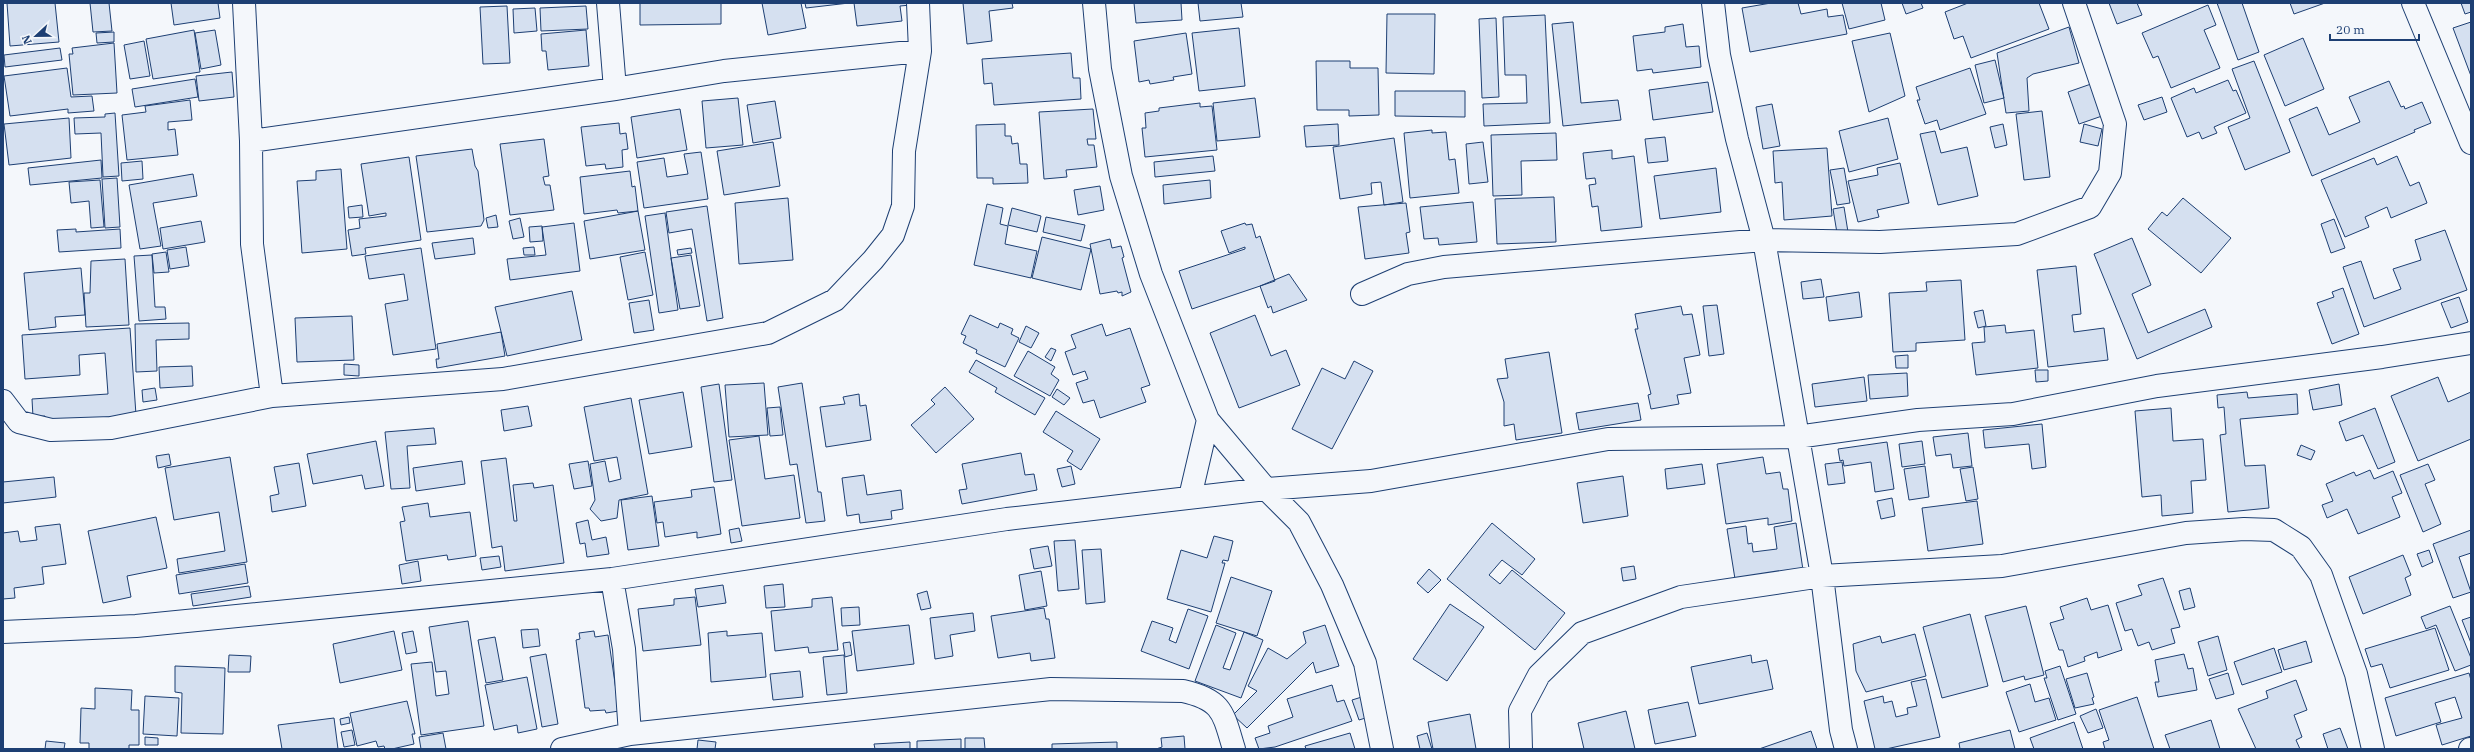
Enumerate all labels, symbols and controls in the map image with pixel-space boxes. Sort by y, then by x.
north arrow [16,16,56,56]
scale bar [2330,16,2419,42]
text: 20 m [2336,22,2365,37]
text: N [18,33,35,46]

